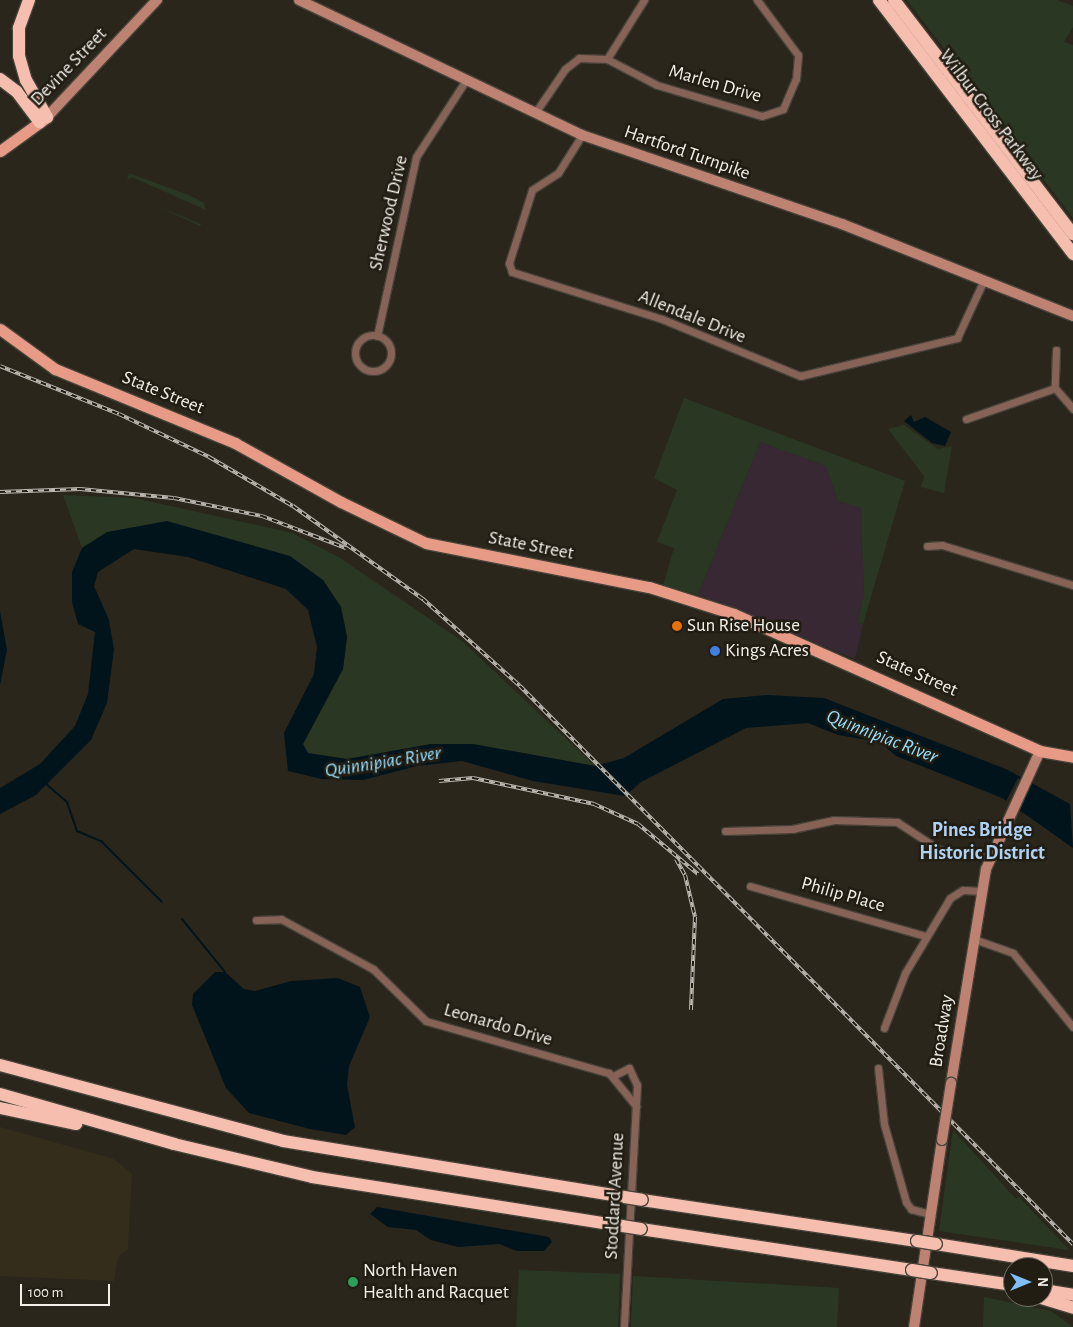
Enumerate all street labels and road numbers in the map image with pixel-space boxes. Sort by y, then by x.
street label: Devine Street [26,23,112,111]
street label: Wilbur Cross Parkway [934,45,1048,185]
street label: Marlen Drive [666,60,764,108]
street label: Hartford Turnpike [621,121,753,185]
street label: Sherwood Drive [365,153,413,273]
street label: Allendale Drive [635,285,749,349]
street label: State Street [119,366,207,420]
street label: State Street [487,527,575,565]
street label: State Street [873,646,961,702]
street label: Philip Place [799,872,887,918]
street label: Broadway [925,993,959,1069]
street label: Leonardo Drive [441,999,555,1051]
street label: Stoddard Avenue [600,1132,630,1260]

